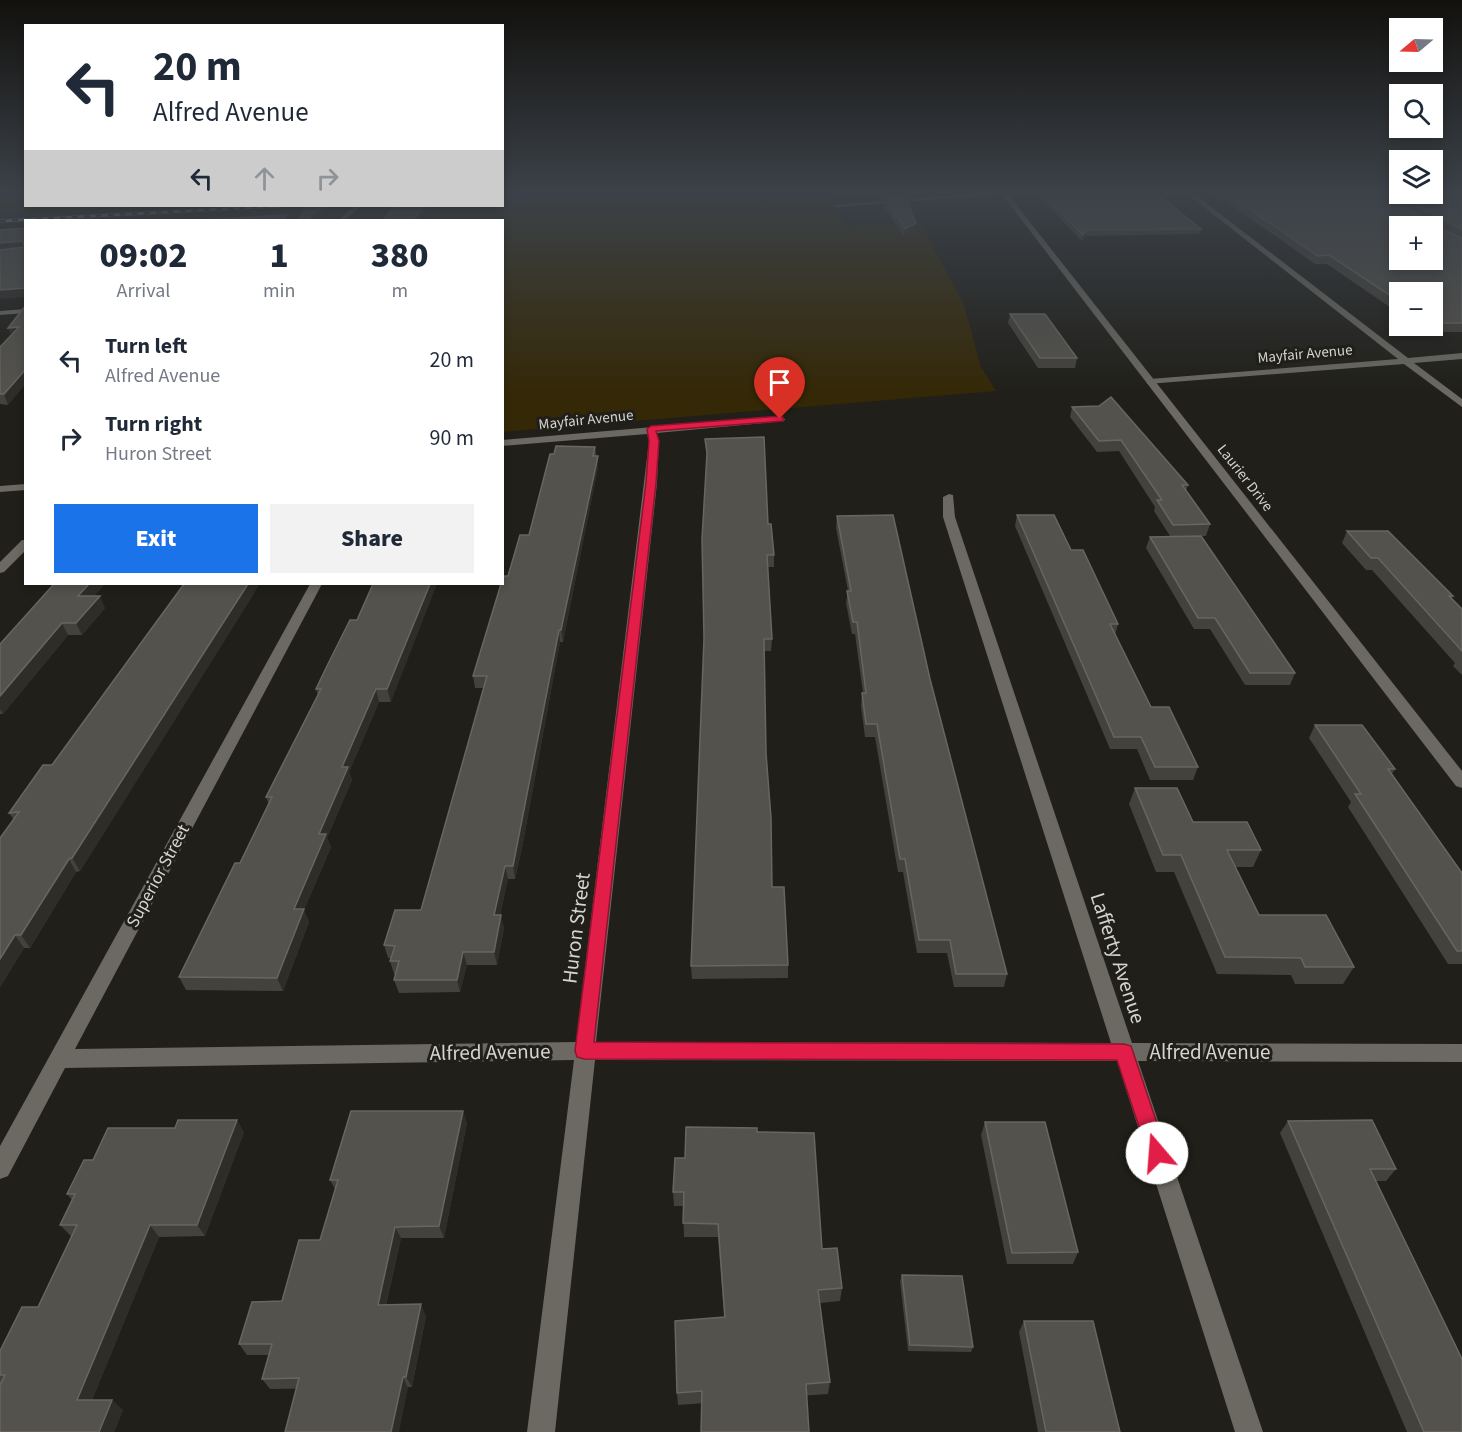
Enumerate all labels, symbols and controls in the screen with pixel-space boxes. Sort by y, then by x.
north arrow [1389,18,1443,72]
map controls [1389,18,1443,336]
text: 20 m [153,37,242,97]
icon: left [54,48,132,126]
button: search [1389,84,1443,138]
text: Alfred Avenue [153,93,309,132]
button: layers [1389,150,1443,204]
icon: left [185,162,218,195]
icon: ahead [248,162,281,195]
icon: right [311,162,344,195]
button: + [1389,216,1443,270]
text: 09:02 [99,230,188,281]
text: 1 [270,230,289,281]
text: 380 [371,230,429,281]
text: Arrival [117,277,170,305]
text: min [263,277,295,305]
text: m [391,277,408,305]
button: − [1389,282,1443,336]
text: Turn left [105,330,187,362]
street label: Mayfair Avenue [1257,339,1353,369]
icon: left [54,344,87,377]
text: 20 m [429,344,474,376]
pin [754,357,805,419]
text: Alfred Avenue [105,362,220,390]
icon: arrive [763,366,796,399]
street label: Mayfair Avenue [538,405,634,435]
text: Turn right [105,408,202,440]
icon: right [54,422,87,455]
text: 90 m [429,422,474,454]
text: Huron Street [105,440,212,468]
street label: Laurier Drive [1212,440,1278,516]
button: Exit [54,504,258,573]
button: Share [270,504,474,573]
street label: Superior Street [120,820,196,932]
street label: Huron Street [554,871,598,985]
street label: Lafferty Avenue [1083,889,1153,1027]
street label: Alfred Avenue [429,1036,551,1068]
street label: Alfred Avenue [1150,1037,1270,1067]
position arrow [1125,1121,1189,1185]

